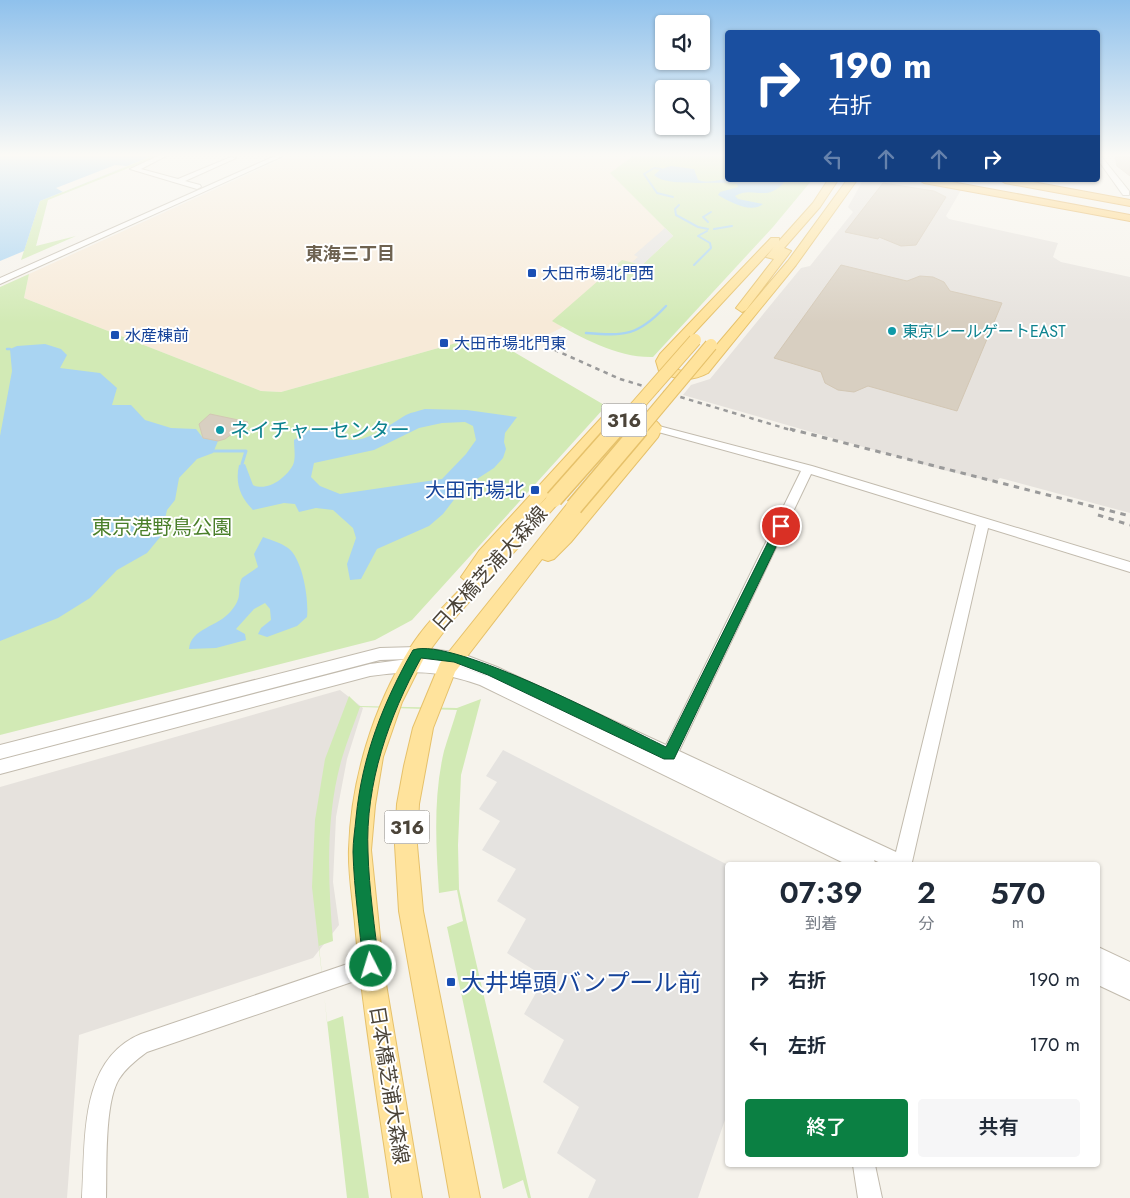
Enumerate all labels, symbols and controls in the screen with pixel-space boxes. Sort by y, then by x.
map controls [655,15,710,135]
button: sound [655,15,710,70]
text: 190 m [828,41,932,91]
icon: right [745,50,810,115]
button: search [655,80,710,135]
text: 右折 [828,89,872,121]
icon: left [819,145,847,173]
icon: ahead [872,145,900,173]
icon: ahead [925,145,953,173]
icon: right [978,145,1006,173]
district label: 東海三丁目 [305,241,395,267]
place label: 大田市場北門西 [542,262,654,285]
marker: 大田市場北門西 [526,267,538,279]
place label: 東京レールゲートEAST [902,320,1066,343]
place label: 水産棟前 [125,324,189,347]
marker: 東京レールゲートEAST [886,325,898,337]
marker: 水産棟前 [109,329,121,341]
place label: 大田市場北門東 [454,332,566,355]
marker: 大田市場北門東 [438,337,450,349]
road number: 316 [602,404,646,436]
place label: ネイチャーセンター [230,416,410,445]
marker: ネイチャーセンター [214,424,226,436]
place label: 大田市場北 [425,476,525,505]
marker: 大田市場北 [529,484,541,496]
street label: 日本橋芝浦大森線 [426,500,554,638]
pin [760,505,802,547]
icon: arrive [767,512,795,540]
park label: 東京港野鳥公園 [92,513,232,542]
road number: 316 [384,810,430,844]
text: 07:39 [779,871,863,914]
text: 2 [917,871,936,914]
text: 570 [990,872,1046,915]
text: m [1012,911,1024,934]
text: 到着 [805,912,837,935]
text: 分 [918,912,934,935]
position arrow [344,939,396,991]
place label: 大井埠頭バンプール前 [461,965,701,1000]
icon: right [745,966,773,994]
text: 190 m [1029,966,1080,993]
text: 右折 [788,967,826,994]
marker: 大井埠頭バンプール前 [445,976,457,988]
street label: 日本橋芝浦大森線 [362,1004,416,1166]
icon: left [745,1031,773,1059]
text: 170 m [1030,1031,1080,1058]
text: 左折 [788,1032,826,1059]
button: 終了 [745,1099,908,1157]
button: 共有 [918,1099,1080,1157]

